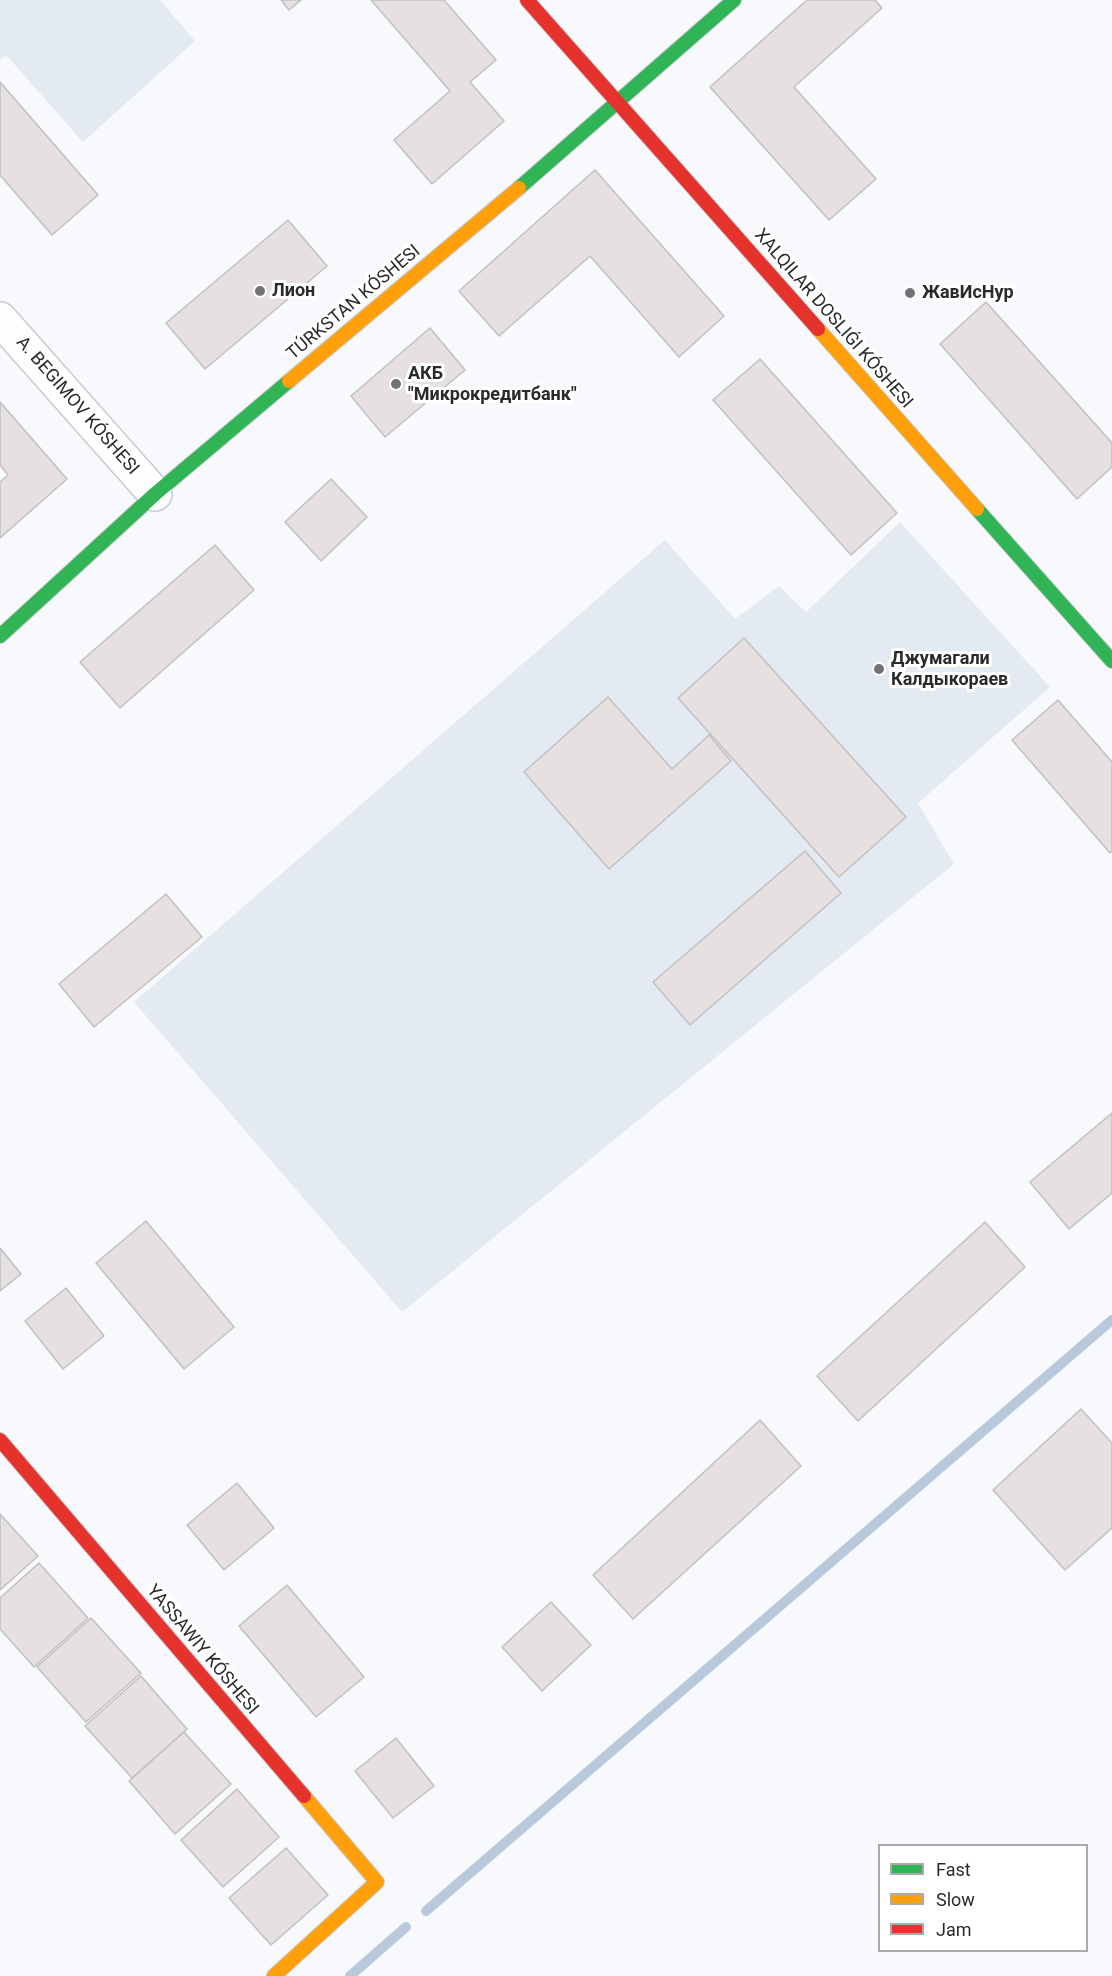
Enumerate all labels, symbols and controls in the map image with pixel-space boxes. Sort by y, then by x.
street label: XALQILAR DOSLIǴI KÓSHESI [749,225,917,413]
street label: TÚRKSTAN KÓSHESI [283,241,425,365]
place label: Лион [272,280,315,302]
place label: ЖавИсНур [922,282,1014,304]
marker: Лион [253,284,267,298]
marker: ЖавИсНур [903,286,917,300]
street label: A. BEGIMOV KÓSHESI [11,332,143,480]
place label: АКБ "Микрокредитбанк" [408,363,577,406]
marker: АКБ "Микрокредитбанк" [389,377,403,391]
place label: Джумагали Калдыкораев [891,648,1008,690]
marker: Джумагали Калдыкораев [872,662,886,676]
street label: YASSAWIY KÓSHESI [141,1581,263,1719]
legend [878,1844,1088,1952]
text: Fast [936,1859,971,1880]
text: Slow [936,1889,975,1910]
text: Jam [936,1919,972,1940]

